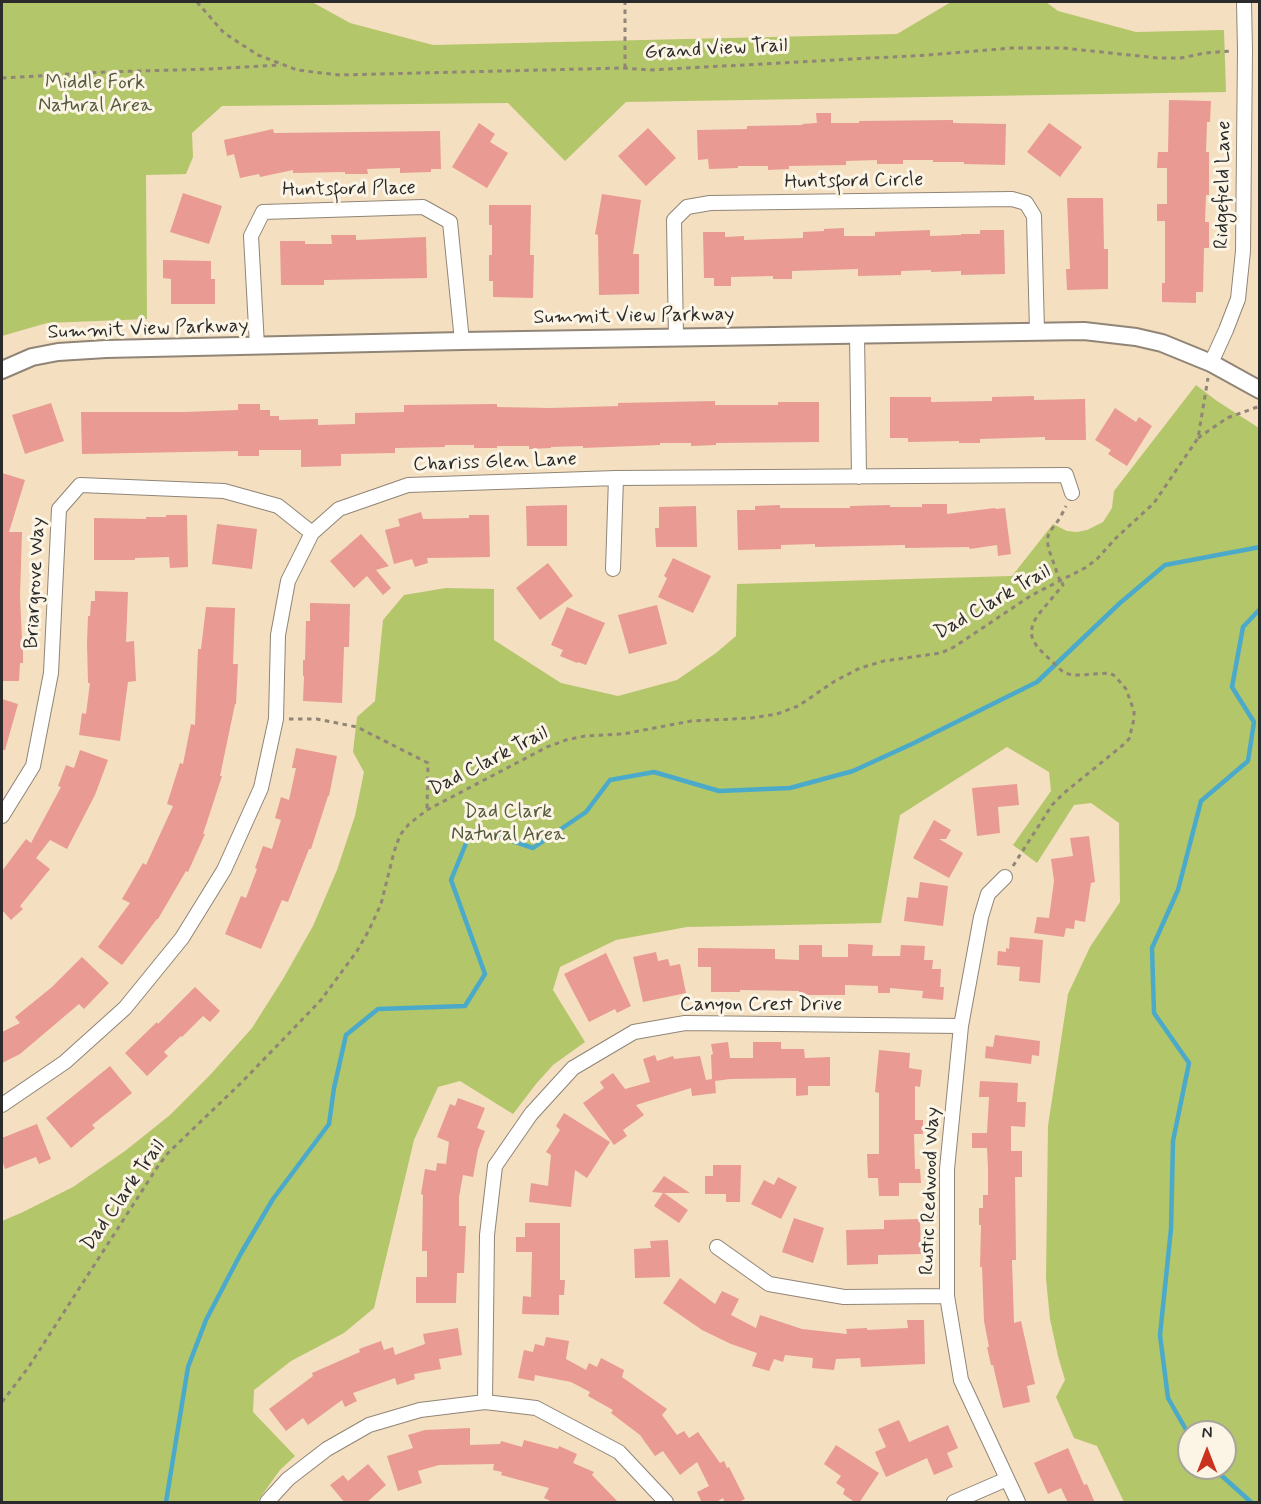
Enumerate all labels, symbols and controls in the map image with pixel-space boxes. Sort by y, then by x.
street label: Grand View Trail [644,34,788,66]
park label: Middle Fork Natural Area [38,72,152,119]
street label: Ridgefield Lane [1211,121,1237,249]
street label: Huntsford Circle [784,169,924,195]
street label: Huntsford Place [282,177,416,203]
street label: Summit View Parkway [533,303,735,331]
street label: Summit View Parkway [47,314,249,346]
street label: Chariss Glen Lane [413,448,577,478]
street label: Briargrove Way [21,516,51,650]
street label: Dad Clark Trail [931,560,1055,646]
street label: Dad Clark Trail [426,722,552,802]
park label: Dad Clark Natural Area [451,801,565,848]
street label: Canyon Crest Drive [680,994,842,1018]
street label: Rustic Redwood Way [916,1106,946,1276]
street label: Dad Clark Trail [77,1136,171,1256]
north arrow [1177,1420,1237,1480]
text: N [1202,1423,1212,1444]

